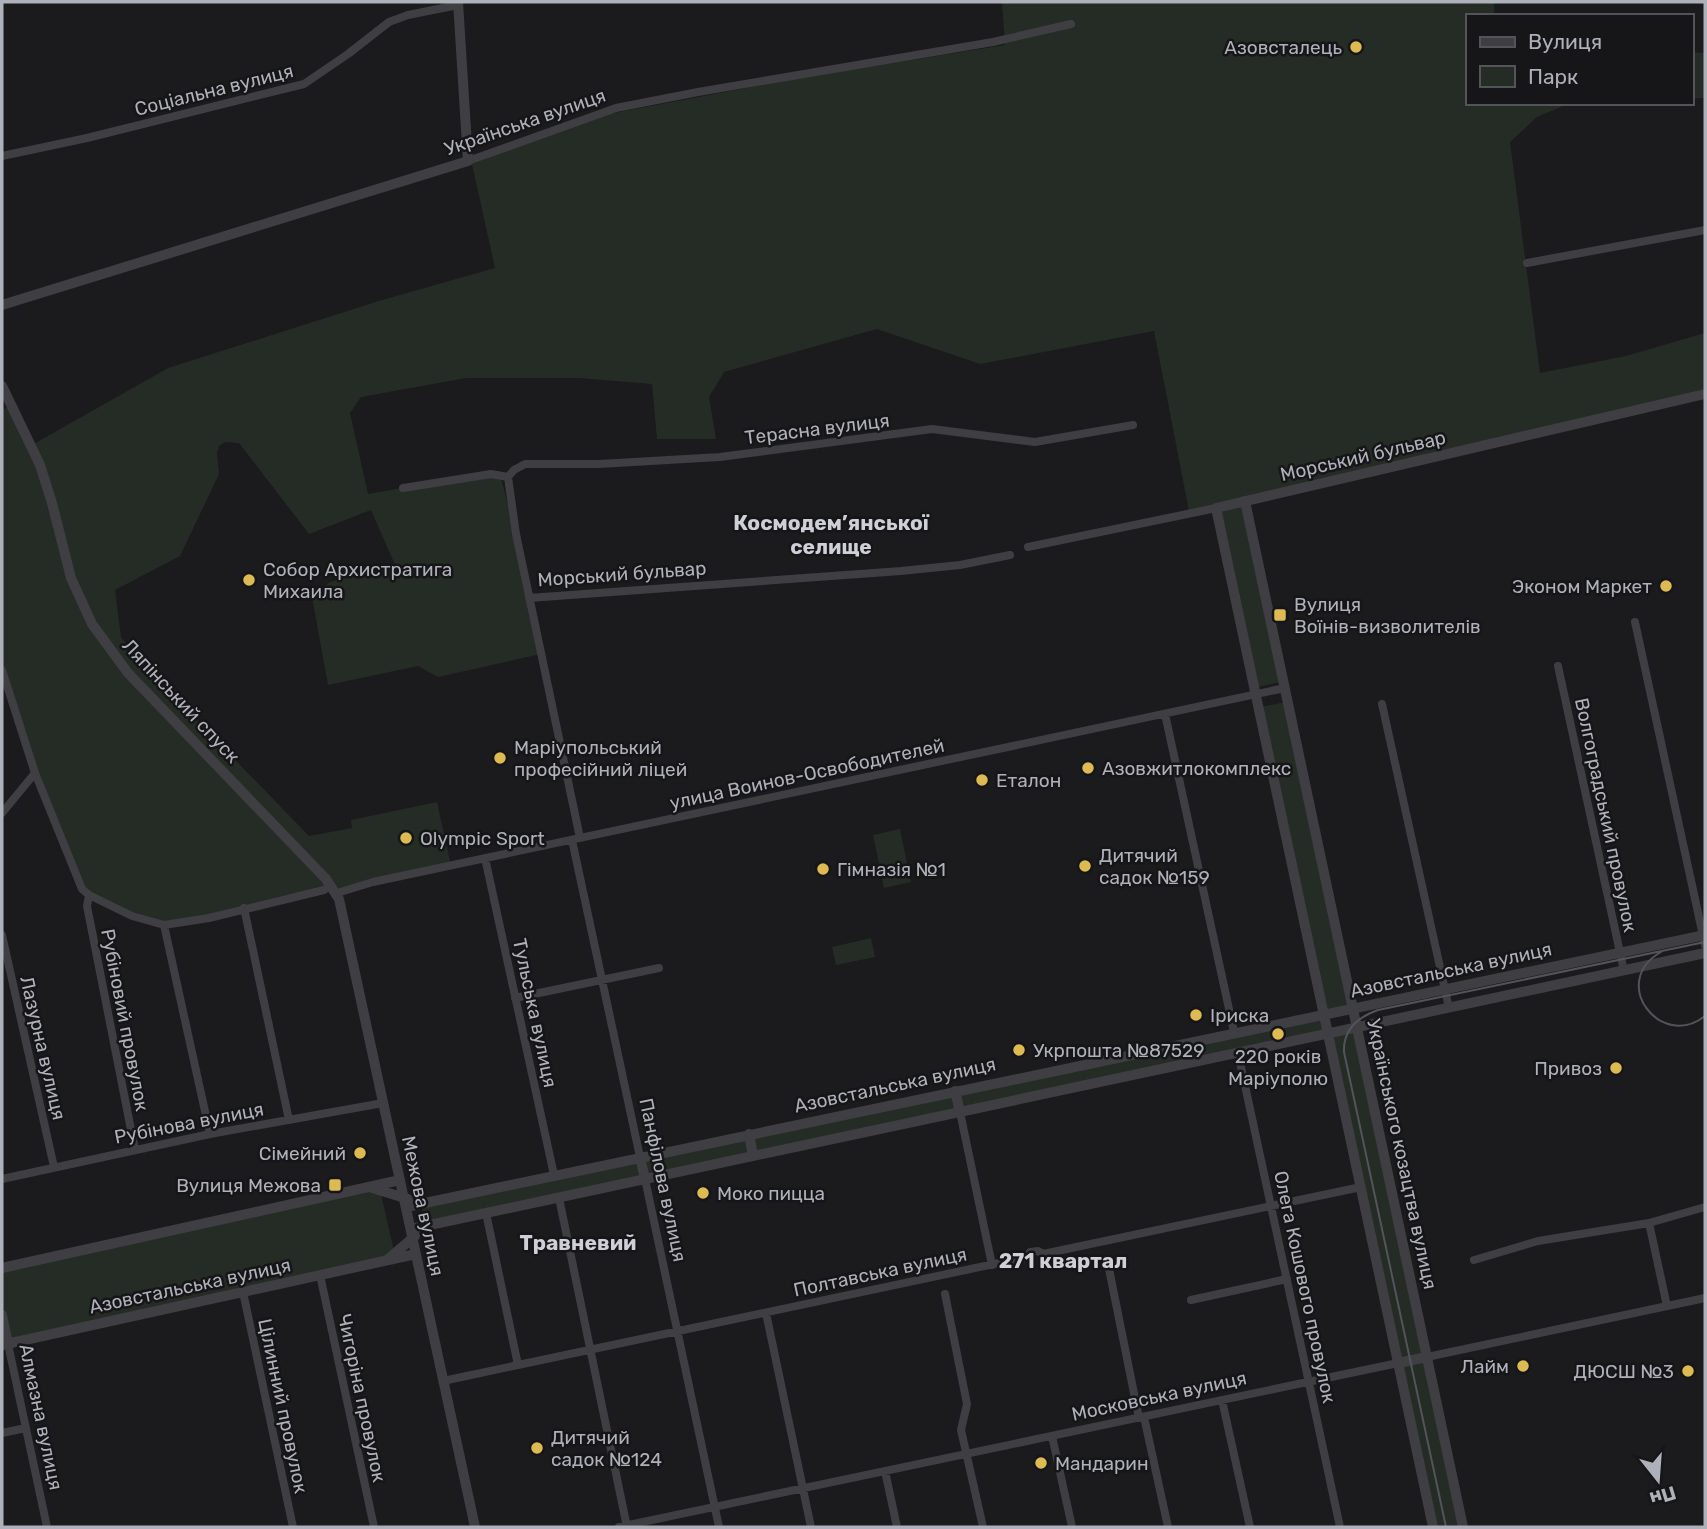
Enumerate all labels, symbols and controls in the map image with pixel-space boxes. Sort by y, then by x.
legend [1466,14,1693,105]
text: Вулиця [1528,29,1602,54]
place label: Азовсталець [1224,36,1342,59]
marker: Азовсталець [1348,39,1364,55]
street label: Соціальна вулиця [132,59,296,121]
text: Парк [1528,64,1578,89]
street label: Українська вулиця [441,84,609,160]
street label: Терасна вулиця [743,409,891,449]
street label: Морський бульвар [1278,426,1448,486]
district label: Космодем’янської селище [733,510,930,559]
street label: Морський бульвар [537,557,707,591]
place label: Собор Архистратига Михаила [263,558,452,603]
marker: Собор Архистратига Михаила [241,572,257,588]
place label: Эконом Маркет [1512,575,1652,598]
marker: Эконом Маркет [1658,578,1674,594]
place label: Вулиця Воїнів-визволителів [1294,593,1481,638]
marker: Вулиця Воїнів-визволителів [1272,607,1288,623]
street label: Ляпінський спуск [117,634,245,768]
street label: Волгоградський провулок [1570,696,1642,934]
street label: улица Воинов-Освободителей [668,734,946,814]
place label: Маріупольський професійний ліцей [514,736,687,781]
marker: Маріупольський професійний ліцей [492,750,508,766]
place label: Азовжитлокомплекс [1102,757,1291,780]
marker: Азовжитлокомплекс [1080,760,1096,776]
place label: Еталон [996,769,1061,792]
marker: Еталон [974,772,990,788]
place label: Olympic Sport [420,827,545,850]
marker: Olympic Sport [398,830,414,846]
place label: Дитячий садок №159 [1099,844,1210,889]
place label: Гімназія №1 [837,858,946,881]
marker: Дитячий садок №159 [1077,858,1093,874]
marker: Гімназія №1 [815,861,831,877]
street label: Рубіновий провулок [96,927,154,1113]
street label: Тульська вулиця [508,936,562,1090]
street label: Азовстальська вулиця [1348,937,1554,1003]
street label: Лазурна вулиця [15,974,71,1122]
place label: Іриска [1210,1004,1269,1027]
marker: Іриска [1188,1007,1204,1023]
street label: Українського козацтва вулиця [1362,1017,1442,1291]
marker: 220 років Маріуполю [1270,1026,1286,1042]
place label: Укрпошта №87529 [1033,1039,1204,1062]
marker: Укрпошта №87529 [1011,1042,1027,1058]
place label: 220 років Маріуполю [1228,1045,1328,1090]
street label: Азовстальська вулиця [792,1052,998,1118]
place label: Привоз [1534,1057,1602,1080]
marker: Привоз [1608,1060,1624,1076]
street label: Панфілова вулиця [634,1096,692,1264]
street label: Рубінова вулиця [112,1097,266,1149]
street label: Межова вулиця [397,1134,449,1278]
place label: Сімейний [259,1142,346,1165]
marker: Сімейний [352,1145,368,1161]
street label: Олега Кошового провулок [1269,1169,1341,1405]
place label: Вулиця Межова [176,1174,321,1197]
marker: Вулиця Межова [327,1177,343,1193]
place label: Моко пицца [717,1182,825,1205]
marker: Моко пицца [695,1185,711,1201]
district label: Травневий [520,1230,637,1255]
street label: Полтавська вулиця [791,1242,969,1302]
district label: 271 квартал [999,1248,1127,1273]
street label: Азовстальська вулиця [87,1253,293,1319]
street label: Чигоріна провулок [333,1312,391,1484]
street label: Цілинний провулок [253,1316,313,1496]
street label: Алмазна вулиця [14,1342,68,1492]
place label: Лайм [1461,1355,1509,1378]
marker: Лайм [1515,1358,1531,1374]
place label: ДЮСШ №3 [1574,1360,1674,1383]
marker: ДЮСШ №3 [1680,1363,1696,1379]
street label: Московська вулиця [1069,1366,1249,1426]
place label: Дитячий садок №124 [551,1426,662,1471]
marker: Дитячий садок №124 [529,1440,545,1456]
north arrow [1623,1445,1693,1515]
place label: Мандарин [1055,1452,1149,1475]
marker: Мандарин [1033,1455,1049,1471]
text: Пн [1647,1481,1679,1511]

